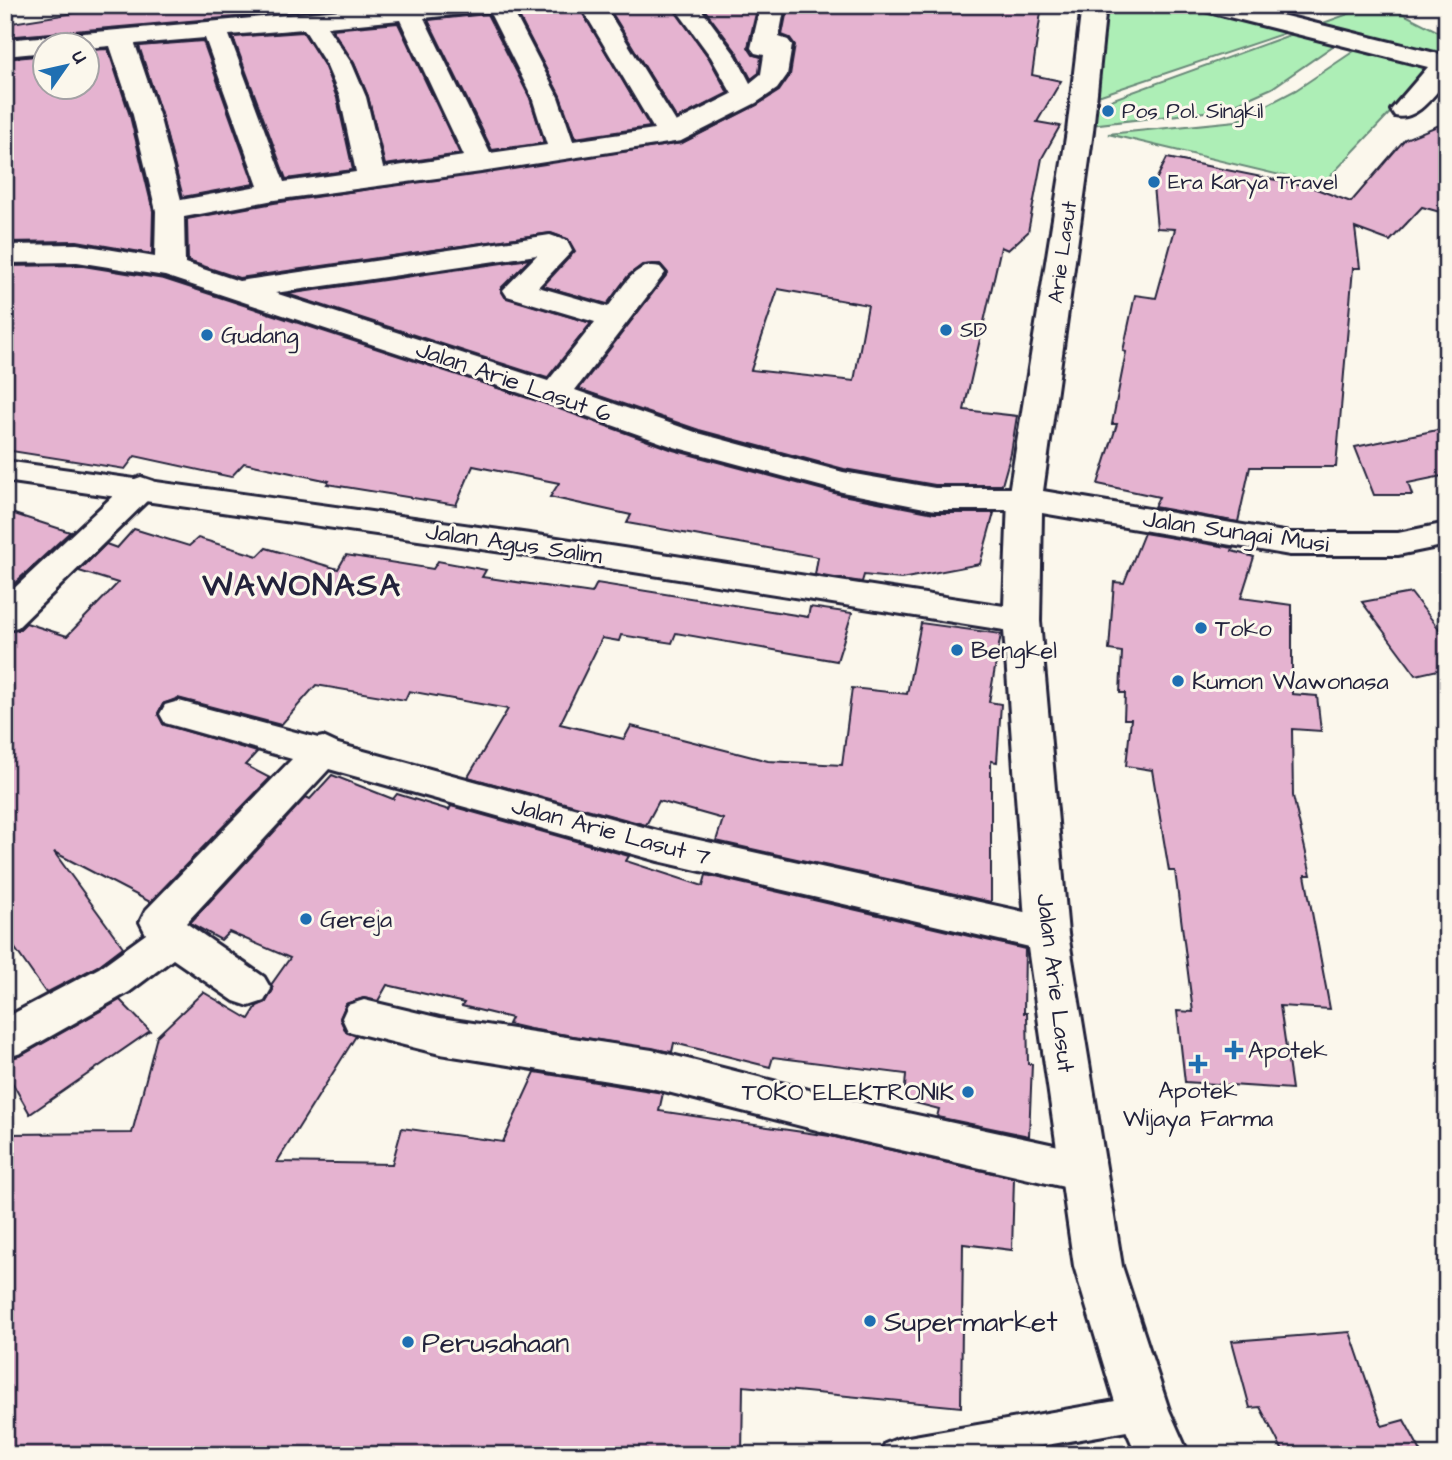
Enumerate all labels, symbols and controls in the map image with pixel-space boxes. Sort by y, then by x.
north arrow [32,32,102,102]
text: U [65,45,93,70]
place label: Pos Pol. Singkil [1122,97,1263,128]
marker: Pos Pol. Singkil [1100,103,1116,119]
place label: Era Karya Travel [1168,168,1338,199]
marker: Era Karya Travel [1146,174,1162,190]
street label: Arie Lasut [1041,199,1084,305]
place label: SD [960,316,987,345]
place label: Gudang [221,319,299,354]
marker: SD [938,322,954,338]
marker: Gudang [199,327,215,343]
street label: Jalan Arie Lasut 6 [411,333,616,431]
street label: Jalan Sungai Musi [1140,502,1332,563]
street label: Jalan Agus Salim [423,515,605,574]
district label: WAWONASA [201,563,402,608]
place label: Toko [1215,612,1272,646]
marker: Toko [1193,620,1209,636]
place label: Bengkel [971,634,1057,669]
marker: Bengkel [949,642,965,658]
place label: Kumon Wawonasa [1192,665,1389,699]
marker: Kumon Wawonasa [1170,673,1186,689]
street label: Jalan Arie Lasut 7 [508,789,714,875]
street label: Jalan Arie Lasut [1027,892,1083,1075]
place label: Gereja [320,903,392,937]
marker: Gereja [298,911,314,927]
place label: Apotek [1248,1034,1328,1068]
marker: Apotek [1226,1042,1242,1058]
marker: Apotek Wijaya Farma [1190,1056,1206,1072]
place label: Apotek Wijaya Farma [1123,1074,1273,1137]
place label: TOKO ELEKTRONIK [742,1076,954,1110]
marker: TOKO ELEKTRONIK [960,1084,976,1100]
place label: Supermarket [884,1303,1058,1342]
marker: Supermarket [862,1313,878,1329]
place label: Perusahaan [422,1324,569,1363]
marker: Perusahaan [400,1334,416,1350]

